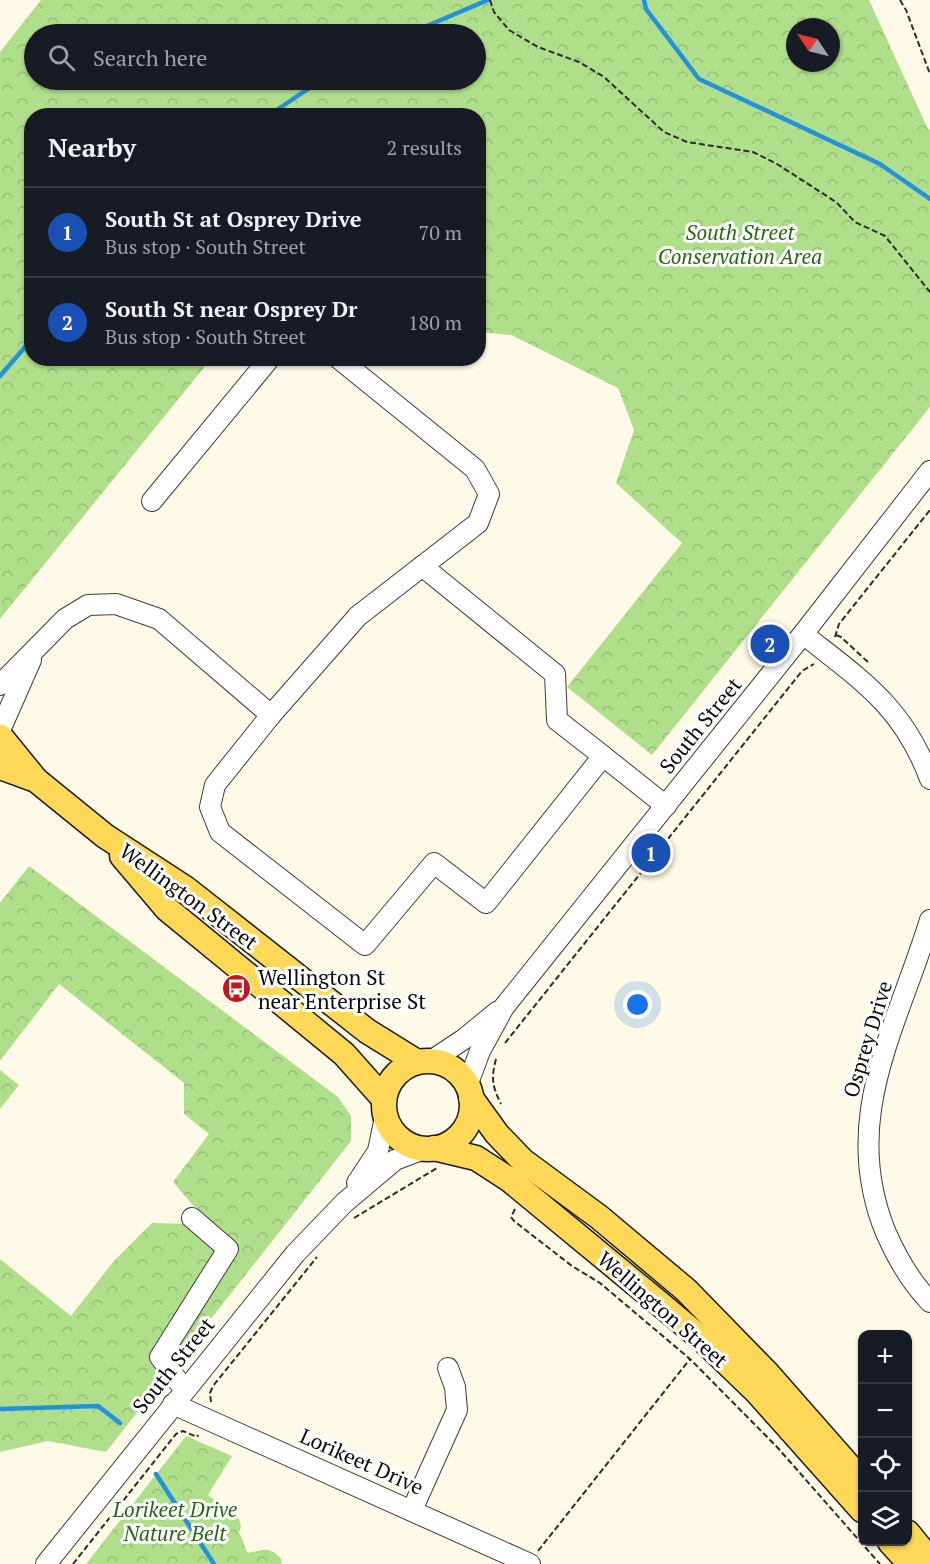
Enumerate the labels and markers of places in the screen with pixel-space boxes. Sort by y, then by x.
pin: 2 [750,622,790,666]
pin: 1 [632,830,670,876]
place label: Wellington St near Enterprise St [258,963,426,1015]
bus stop icon: Wellington St near Enterprise St [221,973,253,1005]

